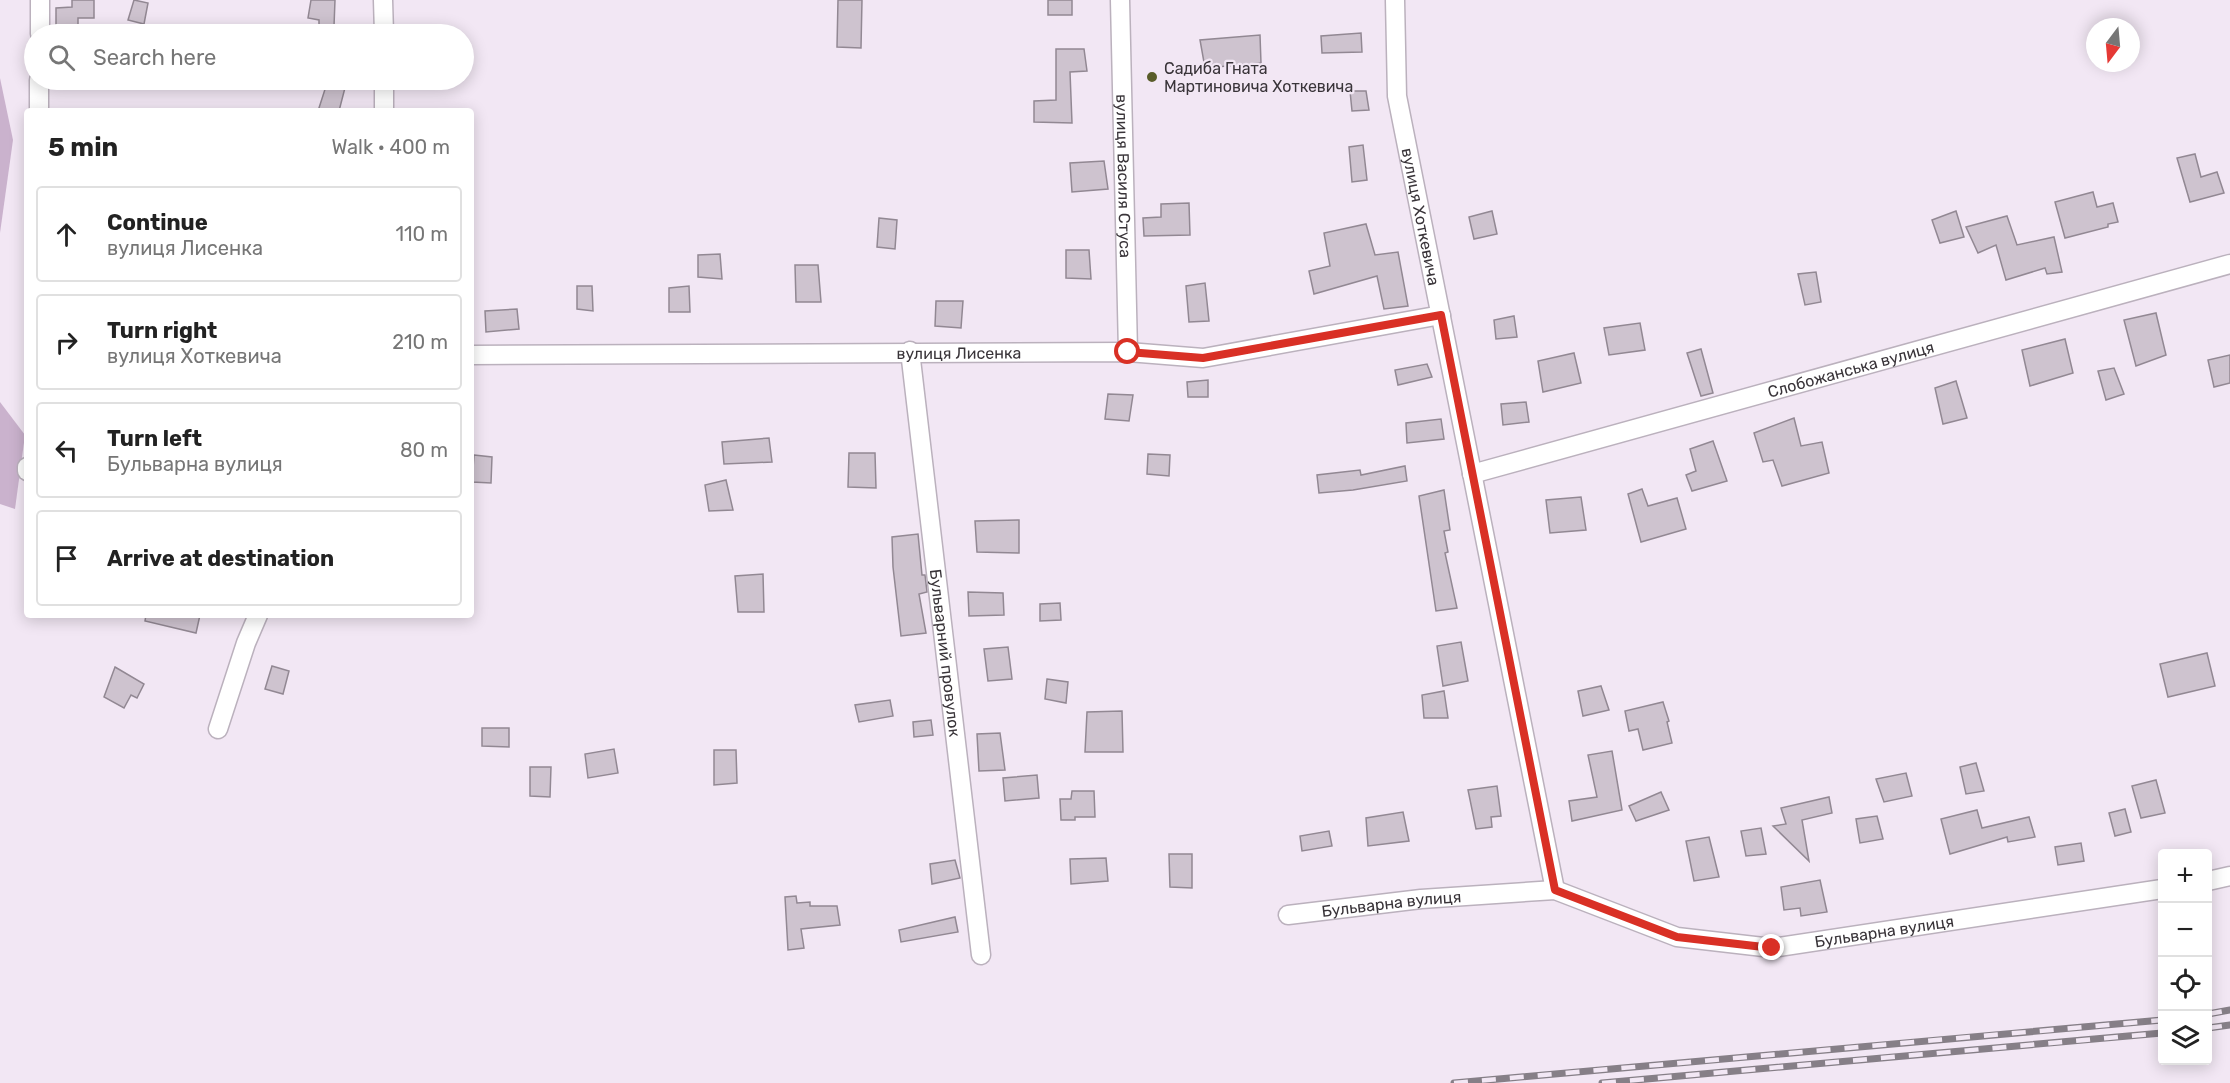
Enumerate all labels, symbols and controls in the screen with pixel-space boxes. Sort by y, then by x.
north arrow [2086,18,2140,72]
search box [24,24,474,90]
icon: search [45,41,78,74]
text: Search here [93,44,216,71]
place label: Садиба Гната Мартиновича Хоткевича [1164,59,1353,96]
marker: Садиба Гната Мартиновича Хоткевича [1145,70,1159,84]
street label: вулиця Василя Стуса [1113,94,1135,258]
text: 5 min [48,132,118,163]
text: Walk · 400 m [331,135,450,159]
street label: вулиця Хоткевича [1398,146,1444,287]
text: Continue [107,209,208,236]
icon: ahead [50,218,83,251]
text: 110 m [396,222,448,246]
text: вулиця Лисенка [107,236,263,260]
text: Turn right [107,317,217,344]
icon: right [50,326,83,359]
text: 210 m [392,330,448,354]
street label: Слобожанська вулиця [1765,337,1936,401]
route start [1114,338,1140,364]
street label: вулиця Лисенка [897,343,1021,363]
text: вулиця Хоткевича [107,344,282,368]
text: Turn left [107,425,202,452]
icon: left [50,434,83,467]
text: 80 m [400,438,448,462]
text: Бульварна вулиця [107,452,283,476]
icon: arrive [50,542,83,575]
text: Arrive at destination [107,545,334,572]
street label: Бульварний провулок [926,568,965,738]
map controls [2158,849,2212,1065]
button: + [2158,849,2212,903]
street label: Бульварна вулиця [1320,887,1462,920]
button: − [2158,903,2212,957]
street label: Бульварна вулиця [1813,911,1955,951]
route end [1758,934,1784,960]
button: locate [2158,957,2212,1011]
button: layers [2158,1011,2212,1065]

